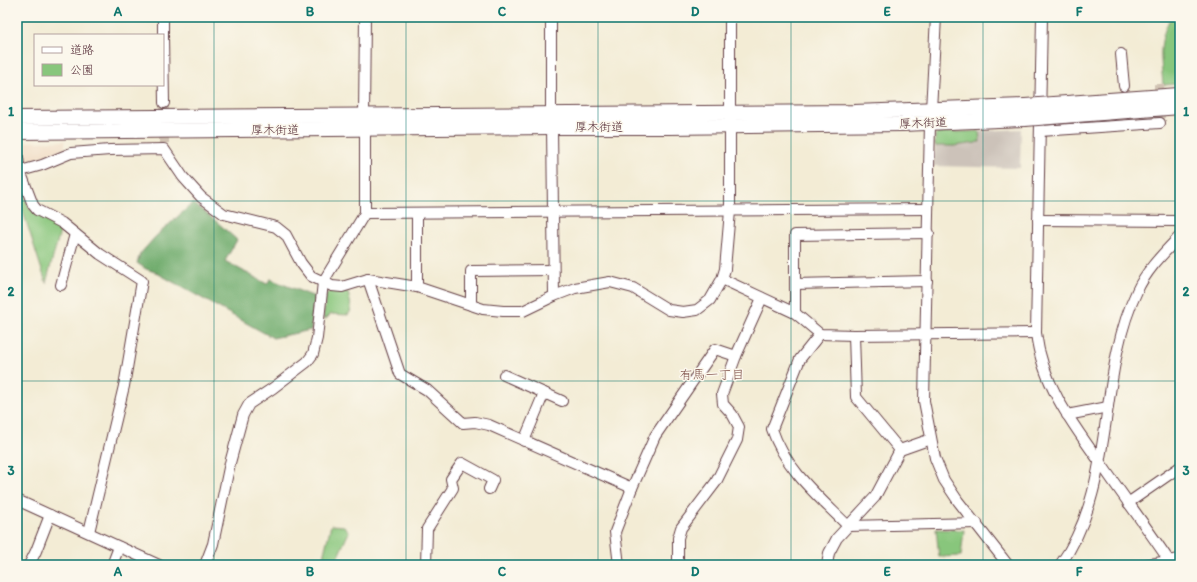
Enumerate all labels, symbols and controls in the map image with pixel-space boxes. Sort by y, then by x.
text: A [113,4,123,19]
text: B [306,4,315,19]
text: C [498,4,507,19]
text: D [691,4,700,19]
text: E [883,4,891,19]
text: F [1076,4,1083,19]
legend [34,34,164,86]
text: 道路 [70,43,94,57]
text: 公園 [70,63,94,77]
text: 1 [8,104,14,119]
text: 1 [1183,104,1189,119]
street label: 厚木街道 [899,115,947,131]
street label: 厚木街道 [575,120,623,134]
street label: 厚木街道 [251,123,299,137]
text: 2 [8,284,15,299]
text: 2 [1183,284,1190,299]
district label: 有馬一丁目 [679,367,745,382]
text: 3 [7,463,15,478]
text: 3 [1182,463,1190,478]
text: A [113,564,123,579]
text: B [306,564,315,579]
text: C [498,564,507,579]
text: D [691,564,700,579]
text: E [883,564,891,579]
text: F [1076,564,1083,579]

